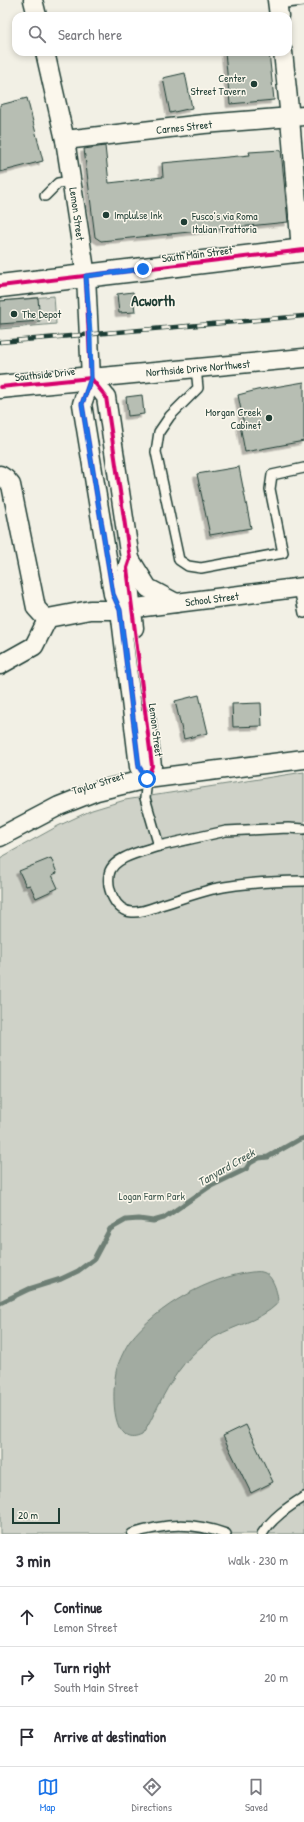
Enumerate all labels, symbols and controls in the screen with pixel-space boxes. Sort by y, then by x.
search box [12,12,292,56]
icon: search [26,23,48,45]
text: Search here [58,24,122,45]
place label: Center Street Tavern [190,71,247,98]
marker: Center Street Tavern [249,79,259,89]
street label: Carnes Street [155,117,213,137]
street label: Lemon Street [66,187,88,242]
place label: Implulse Ink [114,208,163,222]
place label: Fusco’s via Roma Italian Trattoria [191,209,258,236]
marker: Implulse Ink [101,210,111,220]
marker: Fusco’s via Roma Italian Trattoria [179,217,189,227]
street label: South Main Street [161,243,233,265]
route end [134,260,152,278]
district label: Acworth [131,290,175,311]
place label: The Depot [22,307,61,321]
marker: The Depot [9,309,19,319]
street label: Northside Drive Northwest [145,356,251,380]
street label: Southside Drive [14,364,77,384]
place label: Morgan Creek Cabinet [205,405,261,432]
marker: Morgan Creek Cabinet [264,413,274,423]
street label: School Street [184,589,240,609]
street label: Lemon Street [146,703,166,758]
street label: Taylor Street [70,768,126,798]
route start [138,770,156,788]
water label: Tanyard Creek [194,1143,259,1190]
park label: Logan Farm Park [119,1189,186,1203]
scale bar [12,1506,60,1525]
text: 20 m [18,1508,38,1522]
text: 3 min [16,1549,51,1572]
text: Walk · 230 m [228,1551,288,1569]
text: Continue [54,1597,102,1618]
icon: ahead [16,1606,38,1628]
text: 210 m [260,1608,288,1626]
text: Lemon Street [54,1618,117,1636]
text: Turn right [54,1657,110,1678]
icon: right [16,1666,38,1688]
text: 20 m [264,1668,288,1686]
text: South Main Street [54,1678,138,1696]
icon: arrive [16,1726,38,1748]
text: Arrive at destination [54,1726,166,1747]
tab: Map [37,1776,59,1814]
tab: Directions [132,1776,172,1814]
tab: Saved [245,1776,267,1814]

